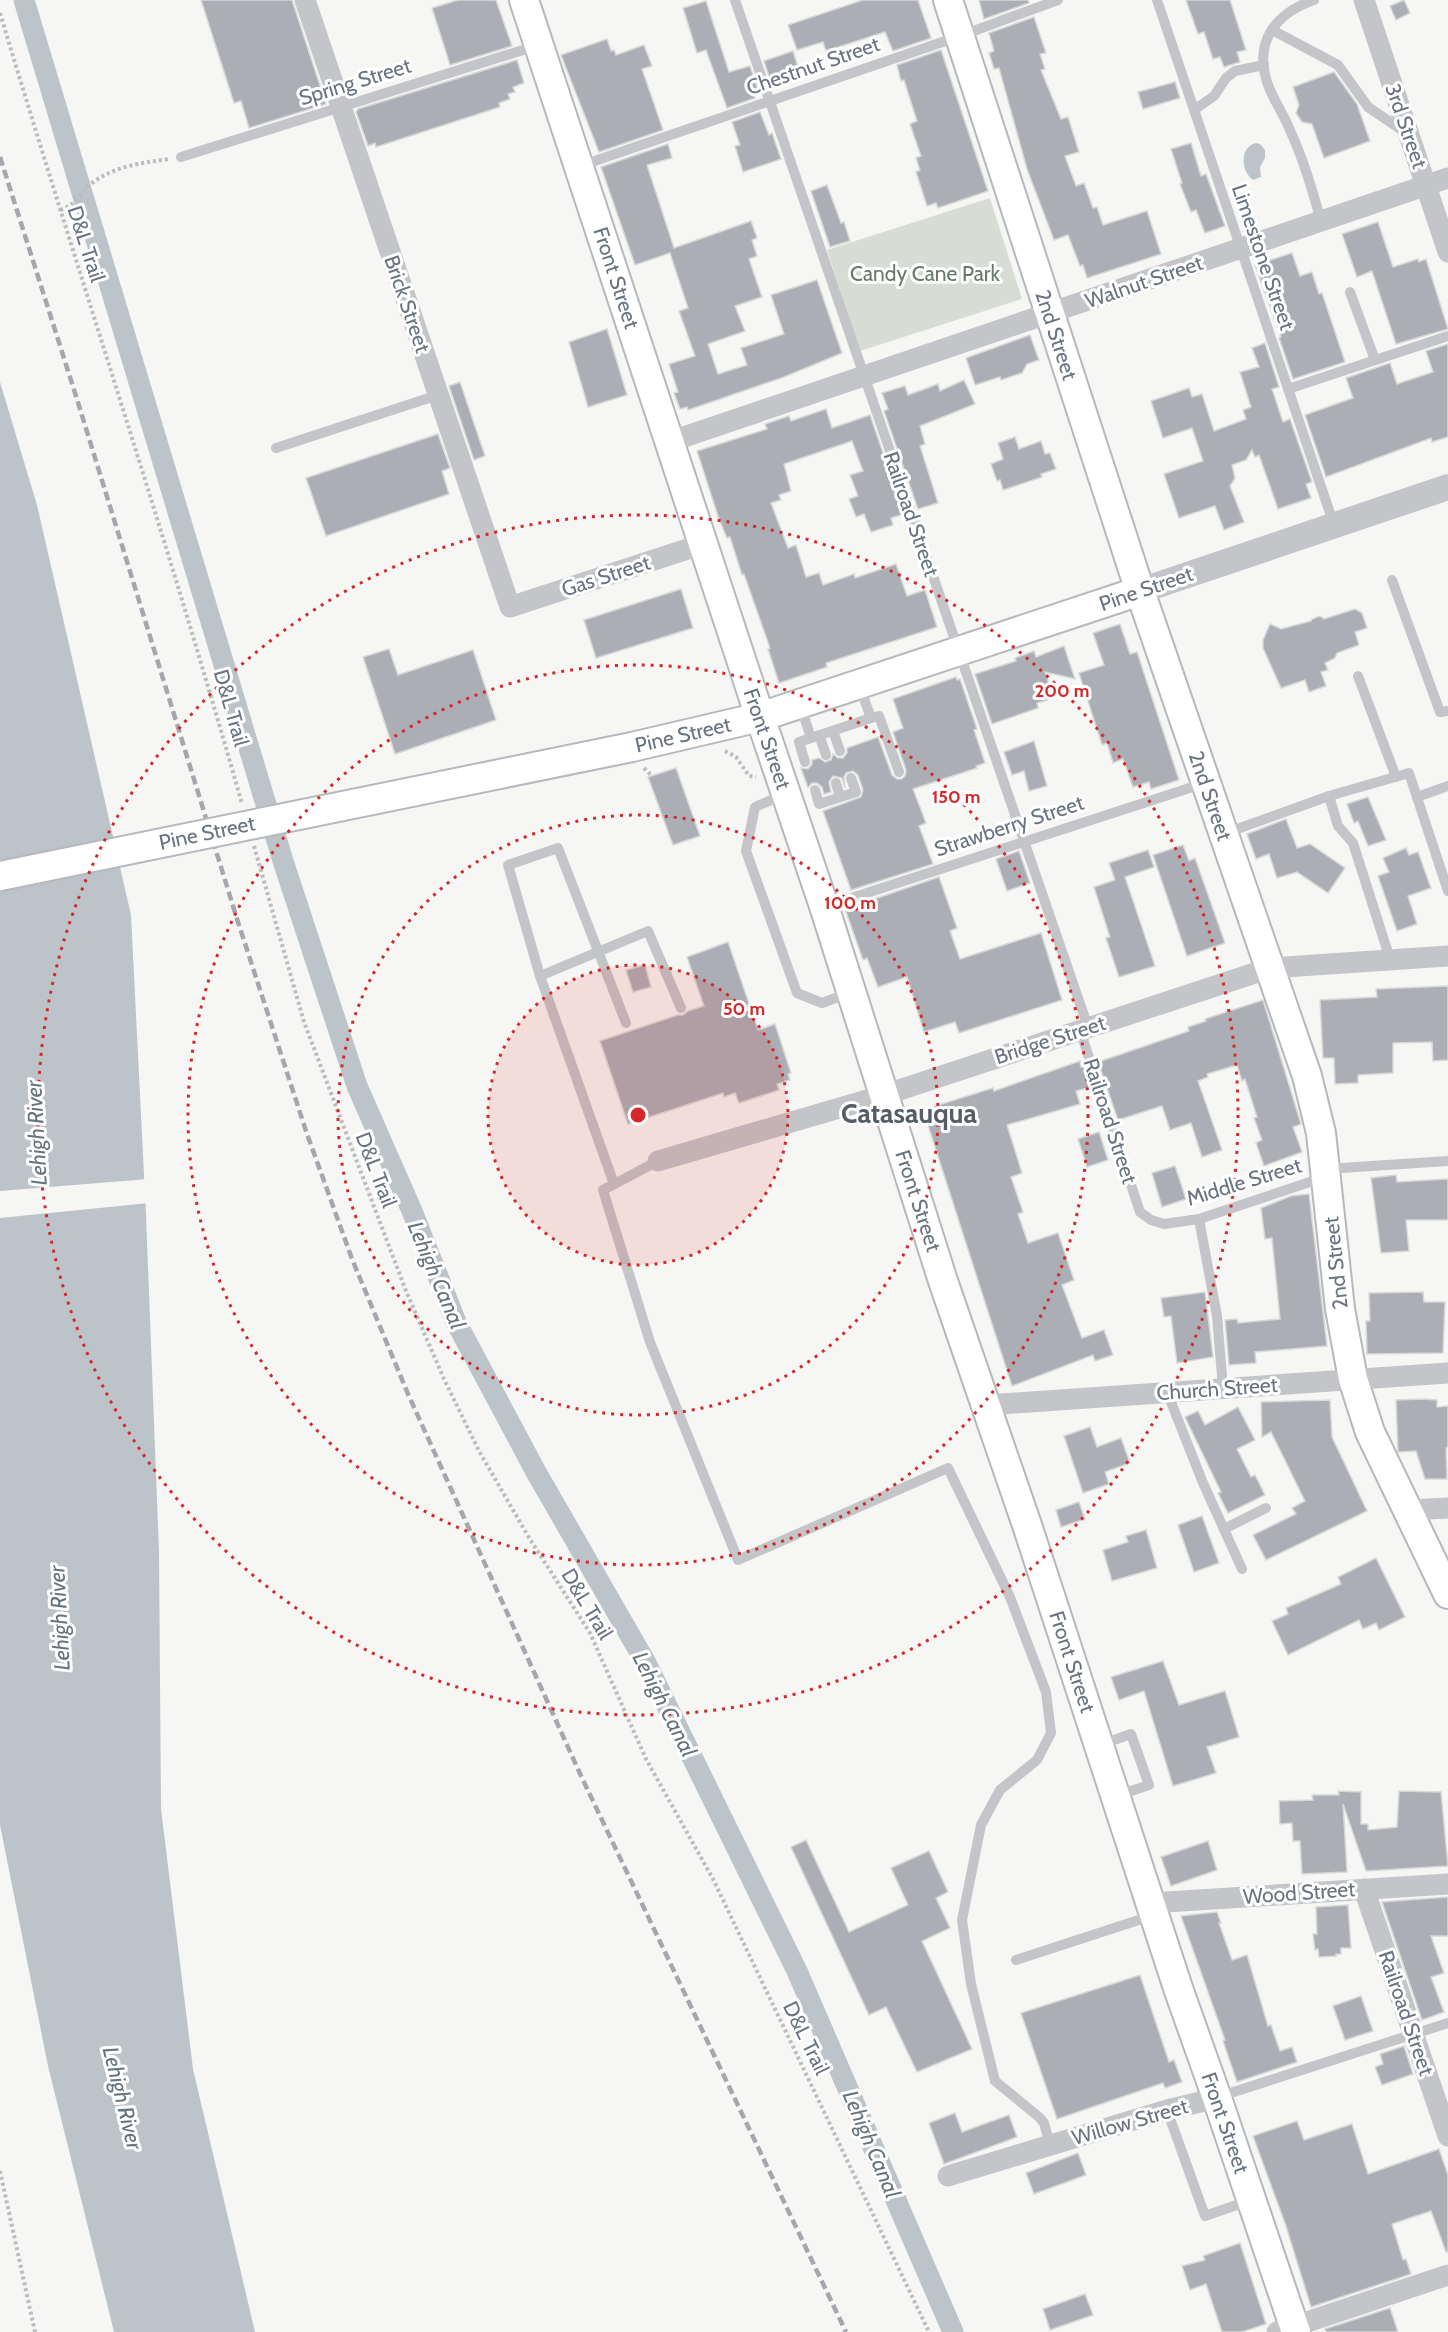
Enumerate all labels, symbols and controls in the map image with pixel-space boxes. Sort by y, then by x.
street label: Chestnut Street [743,31,883,100]
street label: Spring Street [296,53,414,110]
street label: 3rd Street [1380,80,1433,172]
street label: Limestone Street [1227,181,1300,333]
street label: D&L Trail [62,203,111,285]
street label: Front Street [588,224,645,332]
street label: Walnut Street [1082,250,1206,313]
street label: Brick Street [379,252,436,356]
park label: Candy Cane Park [850,261,1000,286]
street label: 2nd Street [1030,287,1083,383]
street label: Railroad Street [878,448,945,580]
street label: Gas Street [558,549,653,602]
street label: Pine Street [1096,561,1196,616]
street label: D&L Trail [209,667,254,749]
text: 200 m [1035,680,1089,702]
street label: Front Street [739,685,796,793]
street label: Pine Street [633,711,733,758]
street label: 2nd Street [1183,748,1237,844]
text: 150 m [932,786,980,808]
street label: Strawberry Street [931,790,1087,861]
street label: Pine Street [157,810,257,855]
text: 100 m [824,892,876,914]
text: 50 m [723,998,765,1020]
street label: Bridge Street [991,1010,1108,1069]
street label: Railroad Street [1078,1055,1143,1187]
water label: Lehigh River [20,1079,53,1186]
district label: Catasauqua [841,1097,977,1130]
centre of rings [628,1105,648,1125]
street label: D&L Trail [351,1129,402,1211]
street label: Front Street [890,1147,947,1255]
street label: Middle Street [1183,1152,1304,1211]
street label: 2nd Street [1318,1215,1353,1311]
water label: Lehigh Canal [402,1217,472,1334]
street label: Church Street [1156,1372,1278,1405]
water label: Lehigh River [43,1564,76,1671]
street label: D&L Trail [556,1564,618,1644]
street label: Front Street [1044,1608,1101,1716]
water label: Lehigh Canal [627,1647,703,1762]
street label: Wood Street [1242,1876,1356,1909]
street label: Railroad Street [1373,1947,1440,2079]
street label: D&L Trail [778,1997,835,2079]
water label: Lehigh River [97,2044,149,2154]
street label: Front Street [1197,2069,1254,2177]
water label: Lehigh Canal [837,2086,907,2203]
street label: Willow Street [1069,2093,1191,2150]

